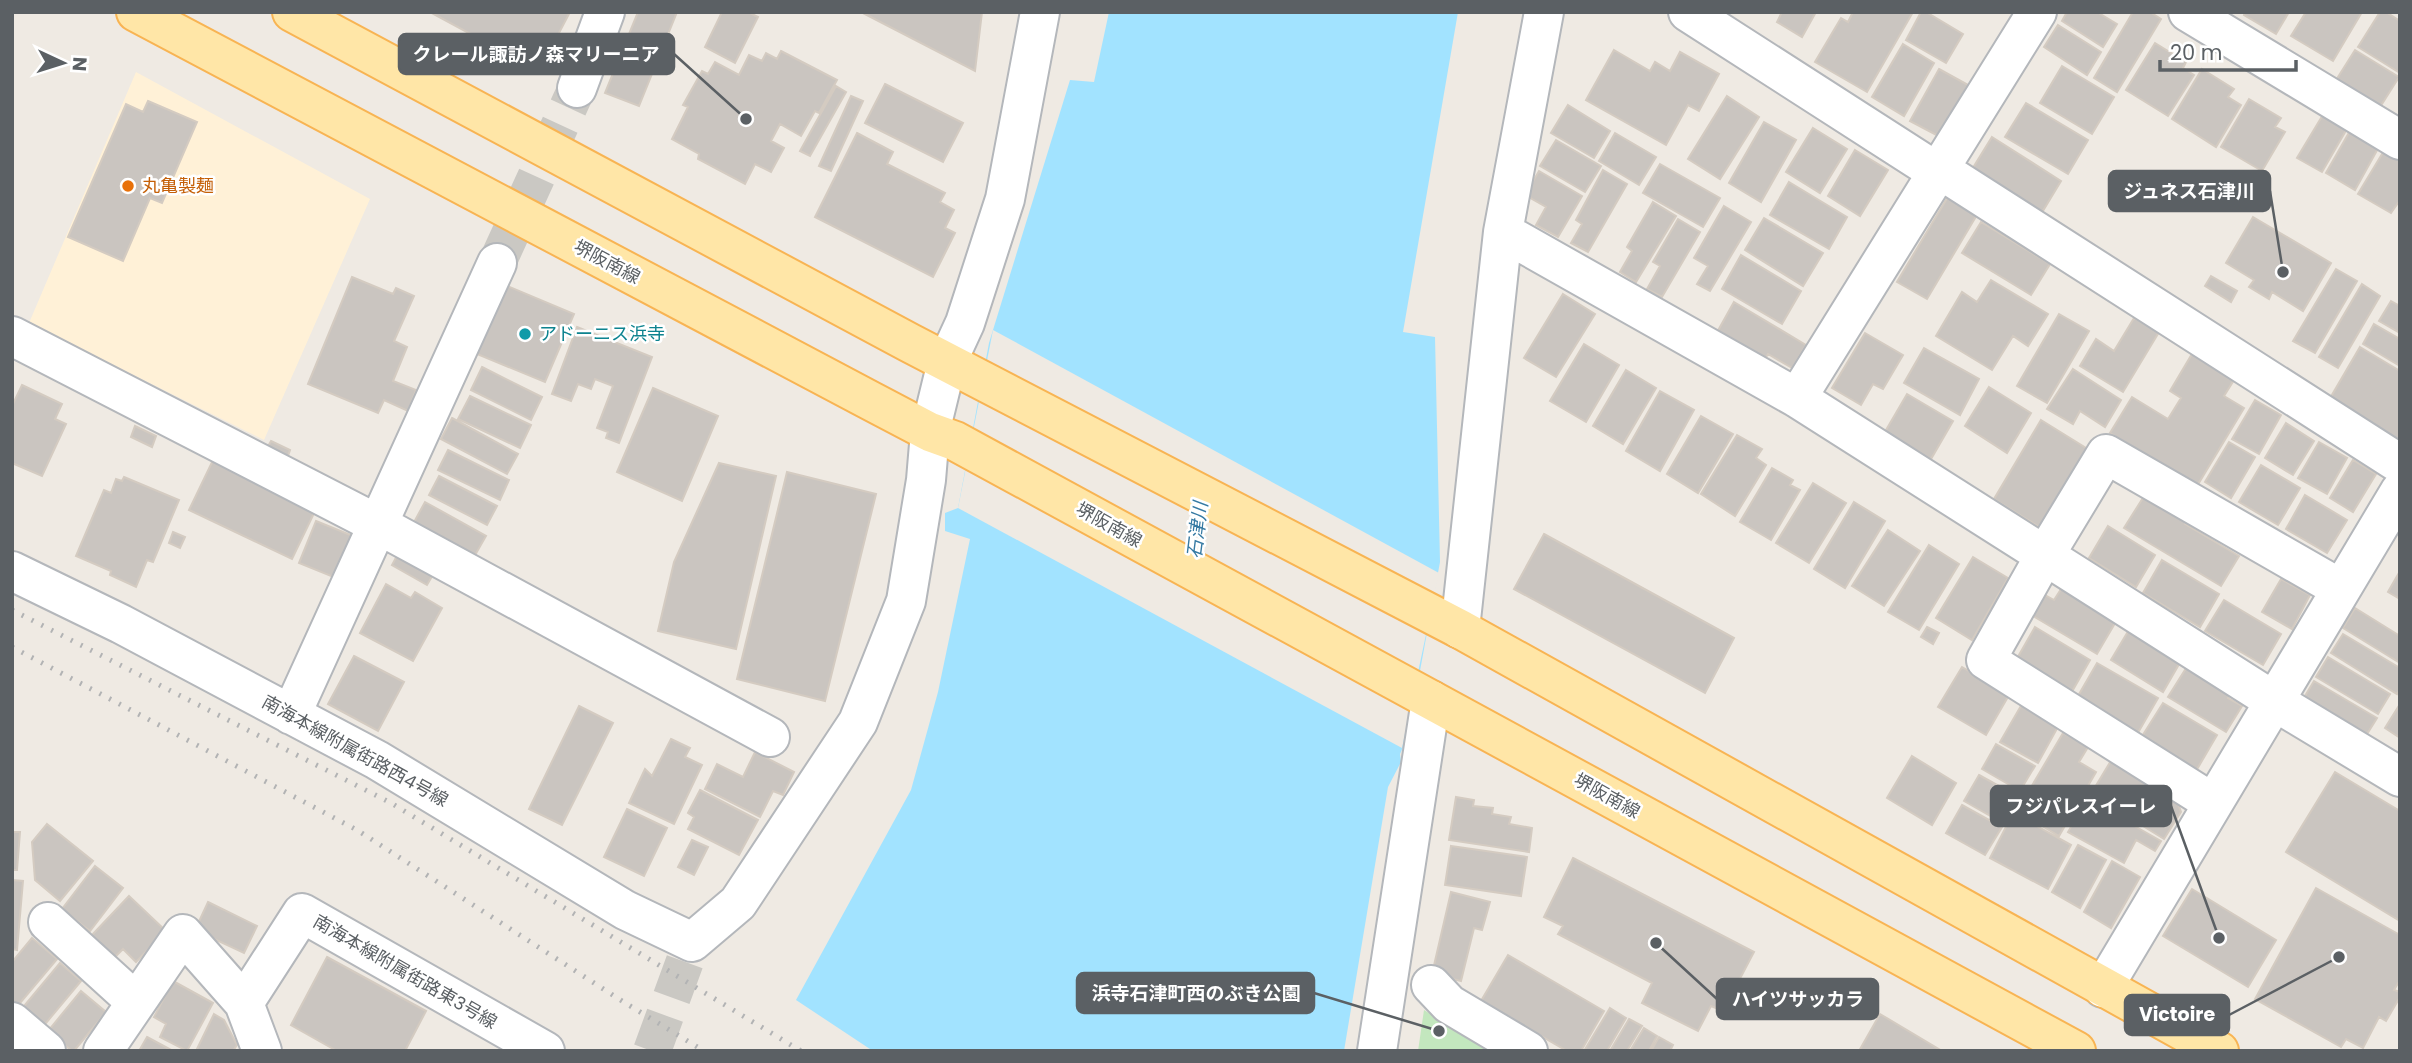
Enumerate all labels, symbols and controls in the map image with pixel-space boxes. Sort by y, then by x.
north arrow [28,28,98,98]
scale bar [2160,28,2296,72]
callout: クレール諏訪ノ森マリーニア [399,34,674,74]
text: 20 m [2170,38,2223,67]
text: クレール諏訪ノ森マリーニア [412,41,660,68]
text: N [65,56,93,72]
callout: ジュネス石津川 [2109,171,2270,211]
place label: 丸亀製麺 [142,173,214,198]
marker: 丸亀製麺 [120,178,136,194]
text: ジュネス石津川 [2123,178,2255,205]
street label: 堺阪南線 [570,234,645,289]
place label: アドーニス浜寺 [539,321,665,346]
marker: アドーニス浜寺 [517,326,533,342]
street label: 堺阪南線 [1072,496,1147,553]
water label: 石津川 [1181,498,1215,560]
street label: 南海本線附属街路西4号線 [258,689,453,812]
street label: 堺阪南線 [1570,767,1645,824]
callout: フジパレスイーレ [1991,786,2171,826]
text: フジパレスイーレ [2006,793,2156,820]
street label: 南海本線附属街路東3号線 [309,909,502,1035]
callout: 浜寺石津町西のぶき公園 [1077,973,1314,1013]
callout: ハイツサッカラ [1717,979,1878,1019]
text: 浜寺石津町西のぶき公園 [1091,980,1301,1007]
text: ハイツサッカラ [1732,986,1864,1013]
callout: Victoire [2125,995,2229,1035]
text: Victoire [2139,1001,2215,1028]

